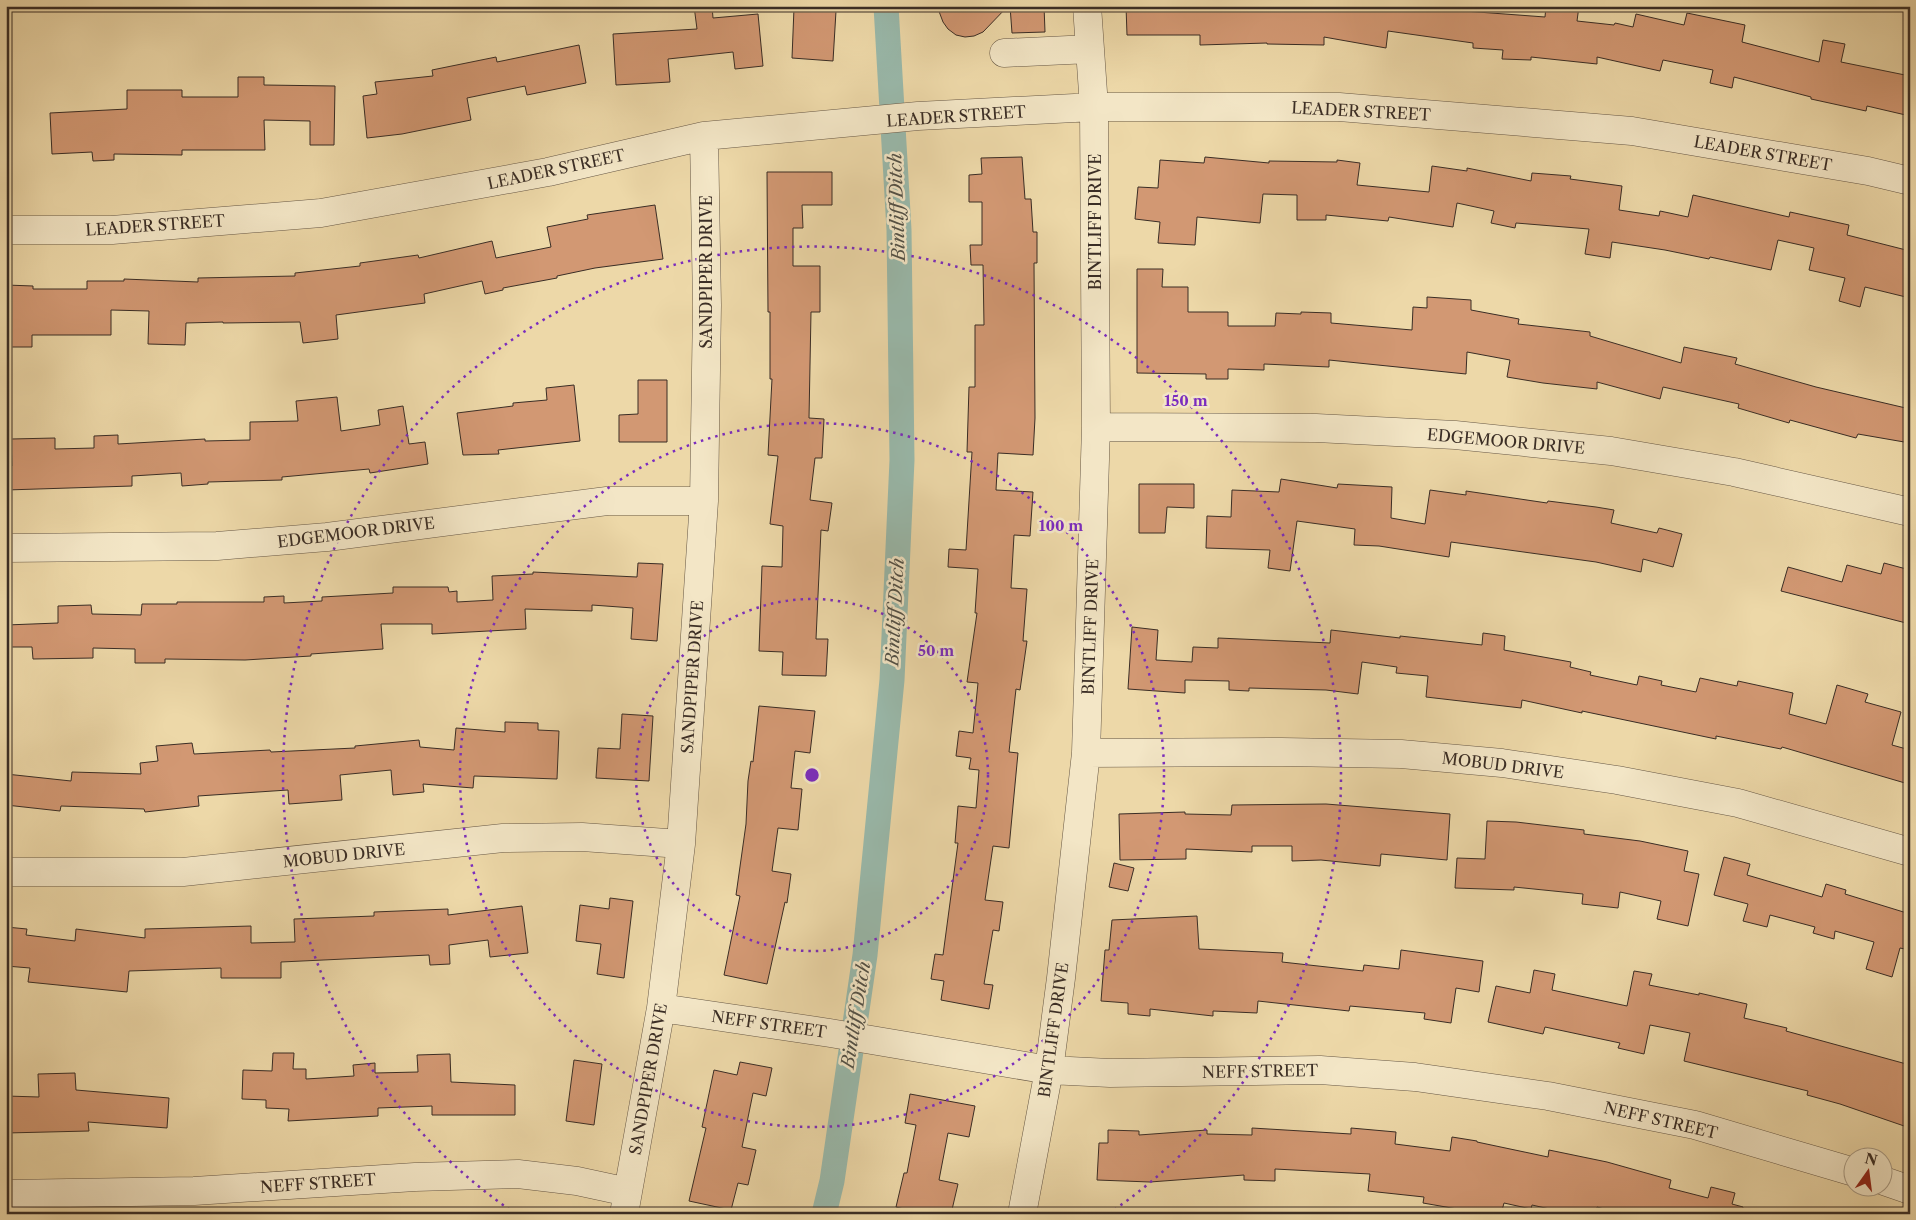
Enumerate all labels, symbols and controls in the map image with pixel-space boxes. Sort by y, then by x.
street label: LEADER STREET [1291,97,1431,125]
street label: LEADER STREET [886,101,1026,131]
street label: LEADER STREET [1692,131,1834,175]
street label: LEADER STREET [486,145,626,193]
water label: Bintliff Ditch [884,153,910,263]
street label: BINTLIFF DRIVE [1085,154,1105,290]
street label: SANDPIPER DRIVE [696,195,716,349]
street label: LEADER STREET [85,210,225,240]
text: 150 m [1164,391,1208,410]
street label: EDGEMOOR DRIVE [1426,424,1586,458]
street label: EDGEMOOR DRIVE [276,512,436,552]
text: 100 m [1039,516,1083,535]
water label: Bintliff Ditch [881,557,909,669]
street label: BINTLIFF DRIVE [1078,558,1102,696]
street label: SANDPIPER DRIVE [677,600,707,754]
text: 50 m [918,641,954,660]
street label: MOBUD DRIVE [1441,748,1565,782]
centre of rings [803,766,821,784]
street label: MOBUD DRIVE [282,839,406,871]
water label: Bintliff Ditch [836,960,875,1072]
street label: BINTLIFF DRIVE [1034,961,1072,1099]
street label: SANDPIPER DRIVE [625,1002,671,1156]
street label: NEFF STREET [710,1006,828,1042]
street label: NEFF STREET [1202,1060,1318,1082]
street label: NEFF STREET [1602,1097,1720,1143]
north arrow [1844,1148,1894,1198]
text: N [1863,1149,1879,1170]
street label: NEFF STREET [259,1169,377,1197]

